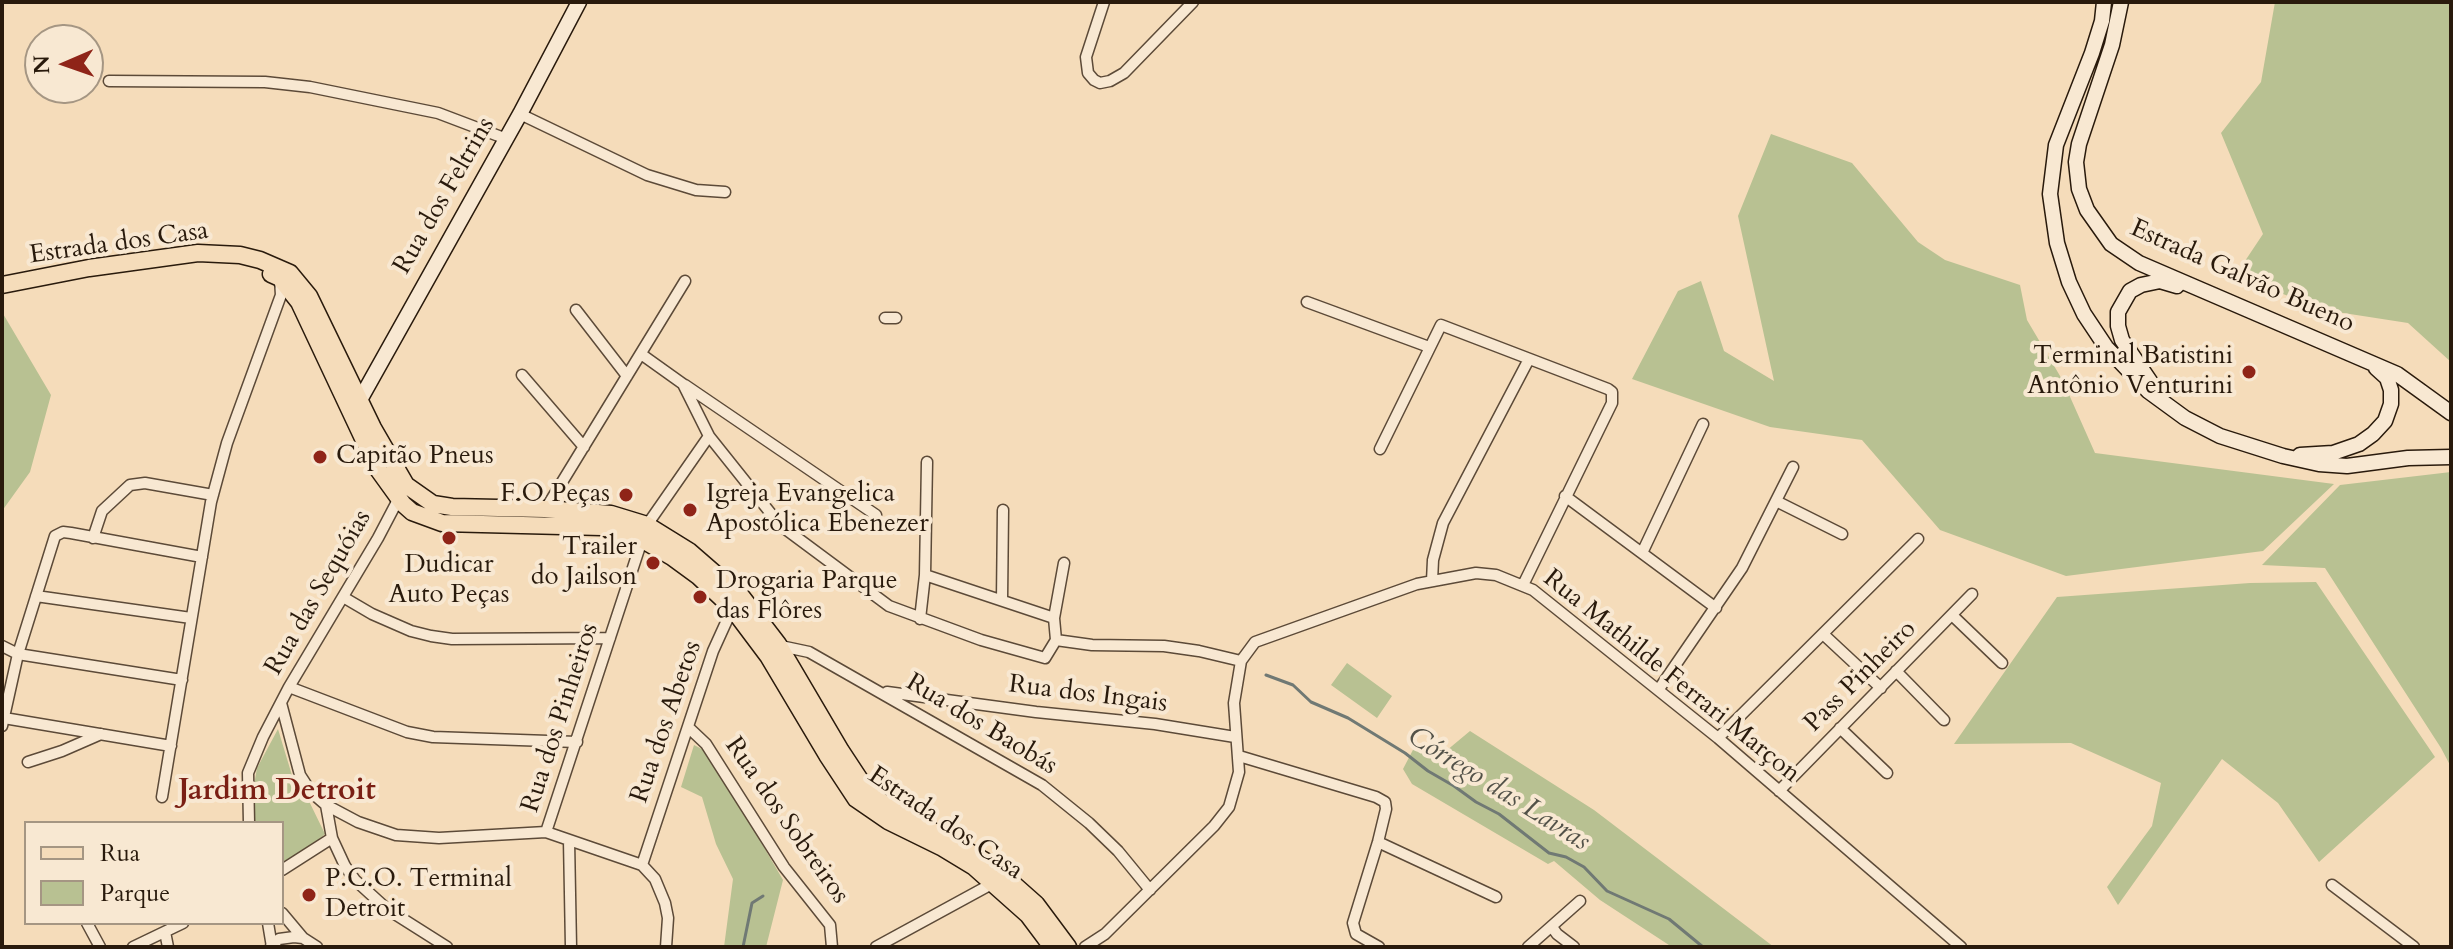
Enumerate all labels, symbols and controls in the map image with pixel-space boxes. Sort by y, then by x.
north arrow [24,24,104,104]
text: N [27,55,57,75]
street label: Rua dos Feltrins [388,112,502,280]
street label: Estrada Galvão Bueno [2125,213,2359,341]
street label: Estrada dos Casa [28,216,210,272]
place label: Terminal Batistini Antônio Venturini [2027,341,2233,402]
marker: Terminal Batistini Antônio Venturini [2240,363,2258,381]
place label: Capitão Pneus [336,441,494,473]
marker: Capitão Pneus [311,448,329,466]
place label: F.O Peças [500,479,610,511]
place label: Igreja Evangelica Apostólica Ebenezer [706,479,929,540]
marker: F.O Peças [617,486,635,504]
marker: Igreja Evangelica Apostólica Ebenezer [681,501,699,519]
street label: Rua das Sequóias [259,505,379,681]
marker: Dudicar Auto Peças [440,529,458,547]
place label: Trailer do Jailson [531,532,637,594]
place label: Dudicar Auto Peças [389,550,509,612]
marker: Trailer do Jailson [644,554,662,572]
street label: Rua Mathilde Ferrari Marçon [1536,564,1806,790]
place label: Drogaria Parque das Flôres [716,566,898,628]
marker: Drogaria Parque das Flôres [691,588,709,606]
street label: Pass Pinheiro [1799,615,1923,739]
street label: Rua dos Pinheiros [516,619,606,817]
street label: Rua dos Abetos [625,637,709,807]
street label: Rua dos Baobás [900,668,1062,782]
street label: Rua dos Ingais [1007,670,1169,720]
water label: Córrego das Lavras [1401,721,1595,859]
street label: Rua dos Sobreiros [717,732,855,910]
street label: Estrada dos Casa [862,761,1028,887]
district label: Jardim Detroit [178,774,376,810]
legend [24,821,284,925]
text: Rua [100,837,140,870]
place label: P.C.O. Terminal Detroit [325,864,512,926]
text: Parque [100,877,170,910]
marker: P.C.O. Terminal Detroit [300,886,318,904]

